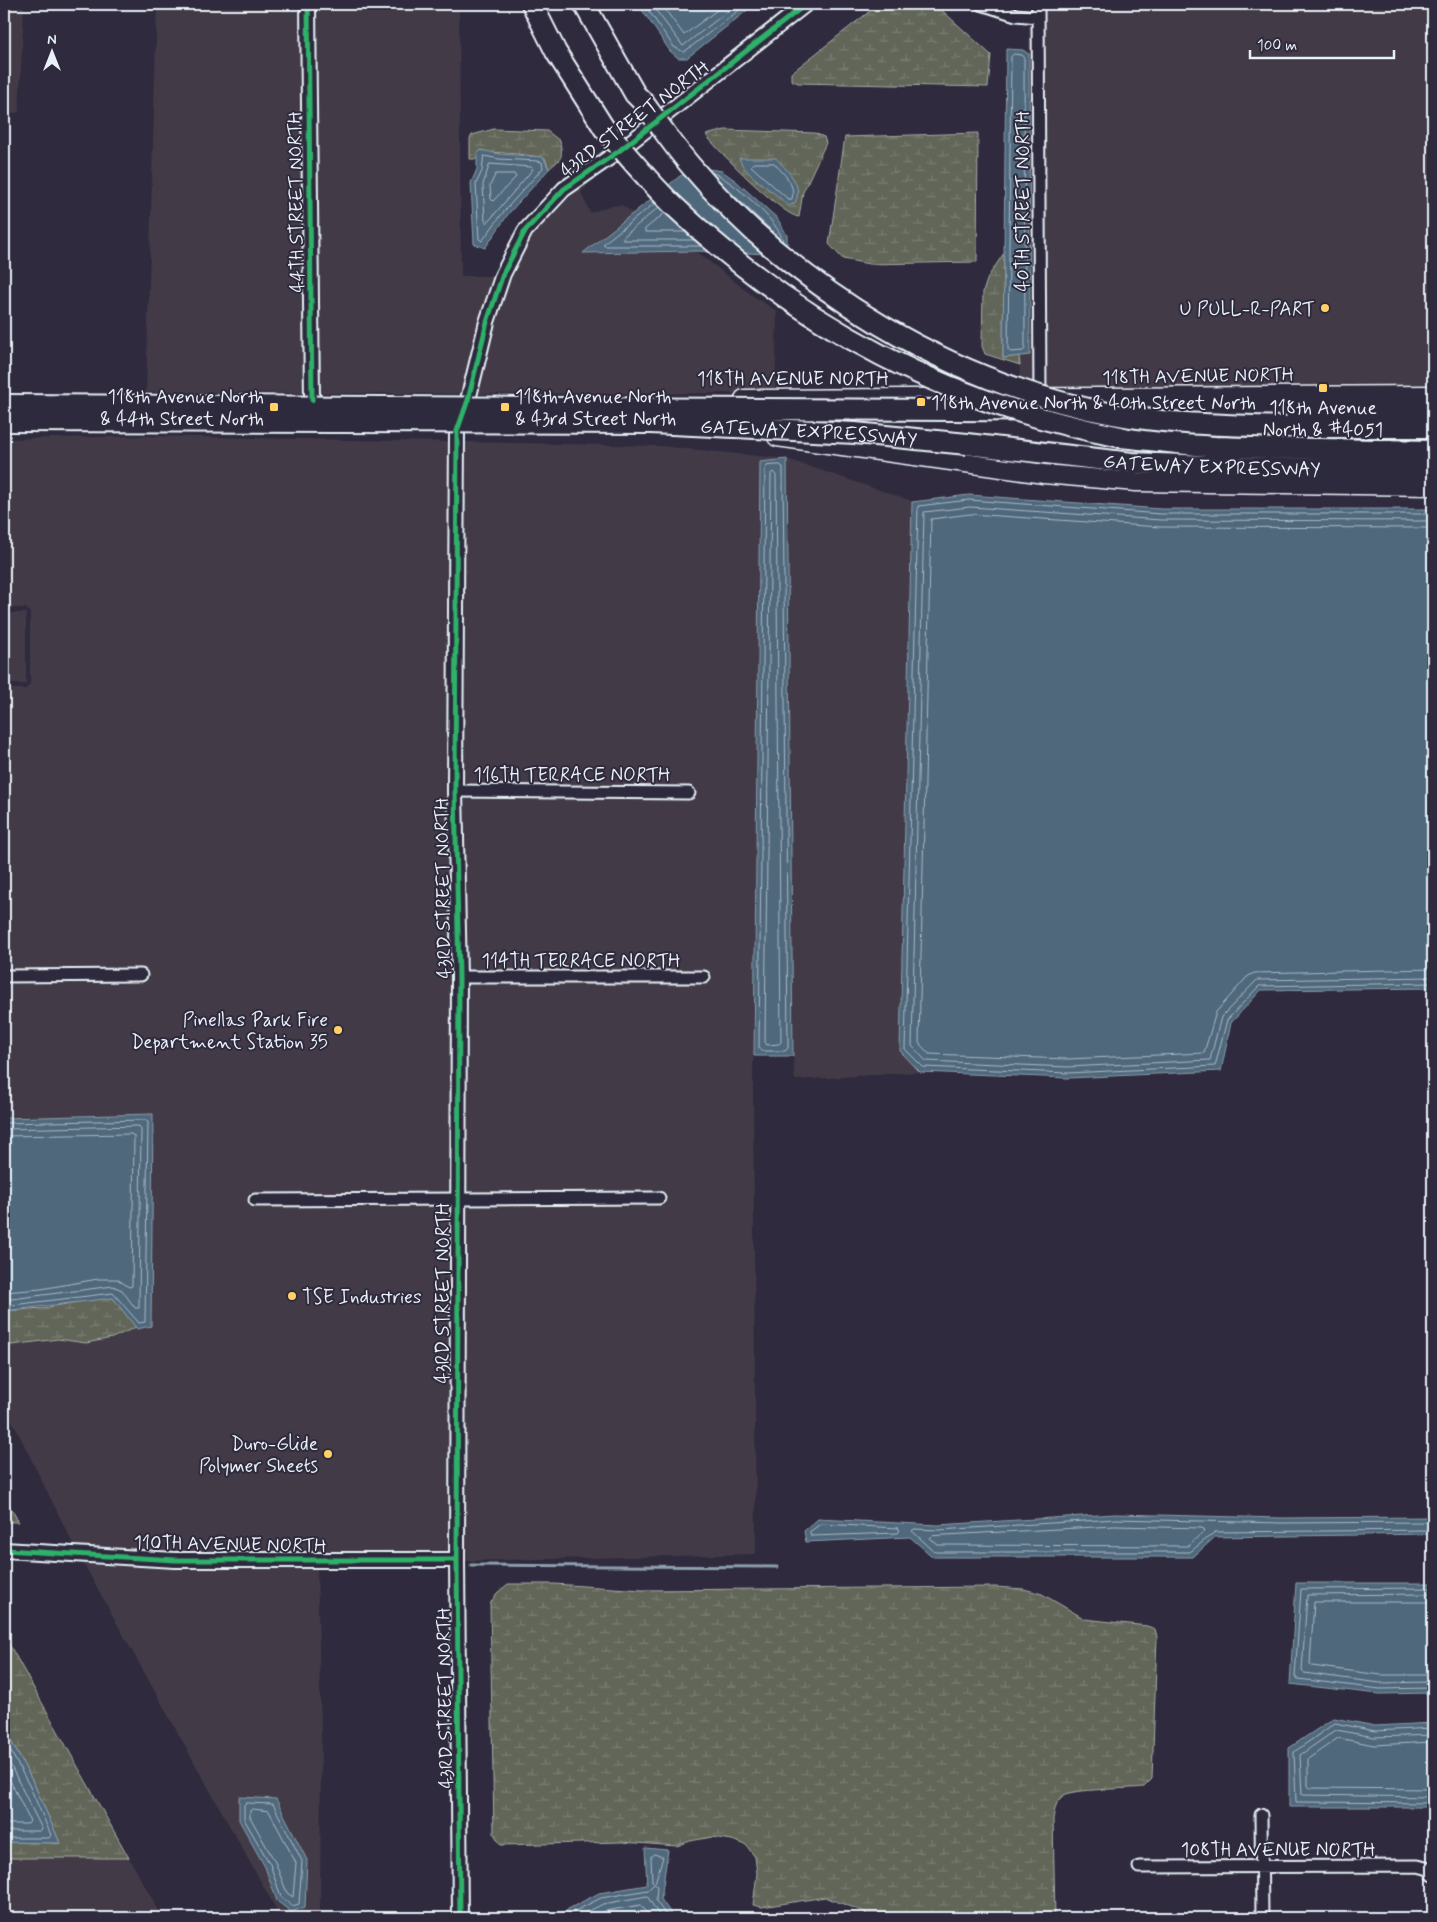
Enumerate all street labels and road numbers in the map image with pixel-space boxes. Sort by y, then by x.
street label: 43RD STREET NORTH [555,55,715,184]
street label: 44TH STREET NORTH [282,111,311,293]
street label: 40TH STREET NORTH [1011,111,1036,291]
street label: 118TH AVENUE NORTH [1102,362,1294,391]
street label: 118TH AVENUE NORTH [697,367,889,392]
street label: GATEWAY EXPRESSWAY [700,414,919,453]
street label: GATEWAY EXPRESSWAY [1102,449,1321,482]
street label: 116TH TERRACE NORTH [474,763,670,788]
street label: 43RD STREET NORTH [429,797,458,979]
street label: 114TH TERRACE NORTH [481,949,681,974]
street label: 43RD STREET NORTH [431,1202,456,1384]
street label: 110TH AVENUE NORTH [133,1530,327,1559]
street label: 43RD STREET NORTH [431,1607,460,1789]
street label: 108TH AVENUE NORTH [1181,1838,1375,1863]

